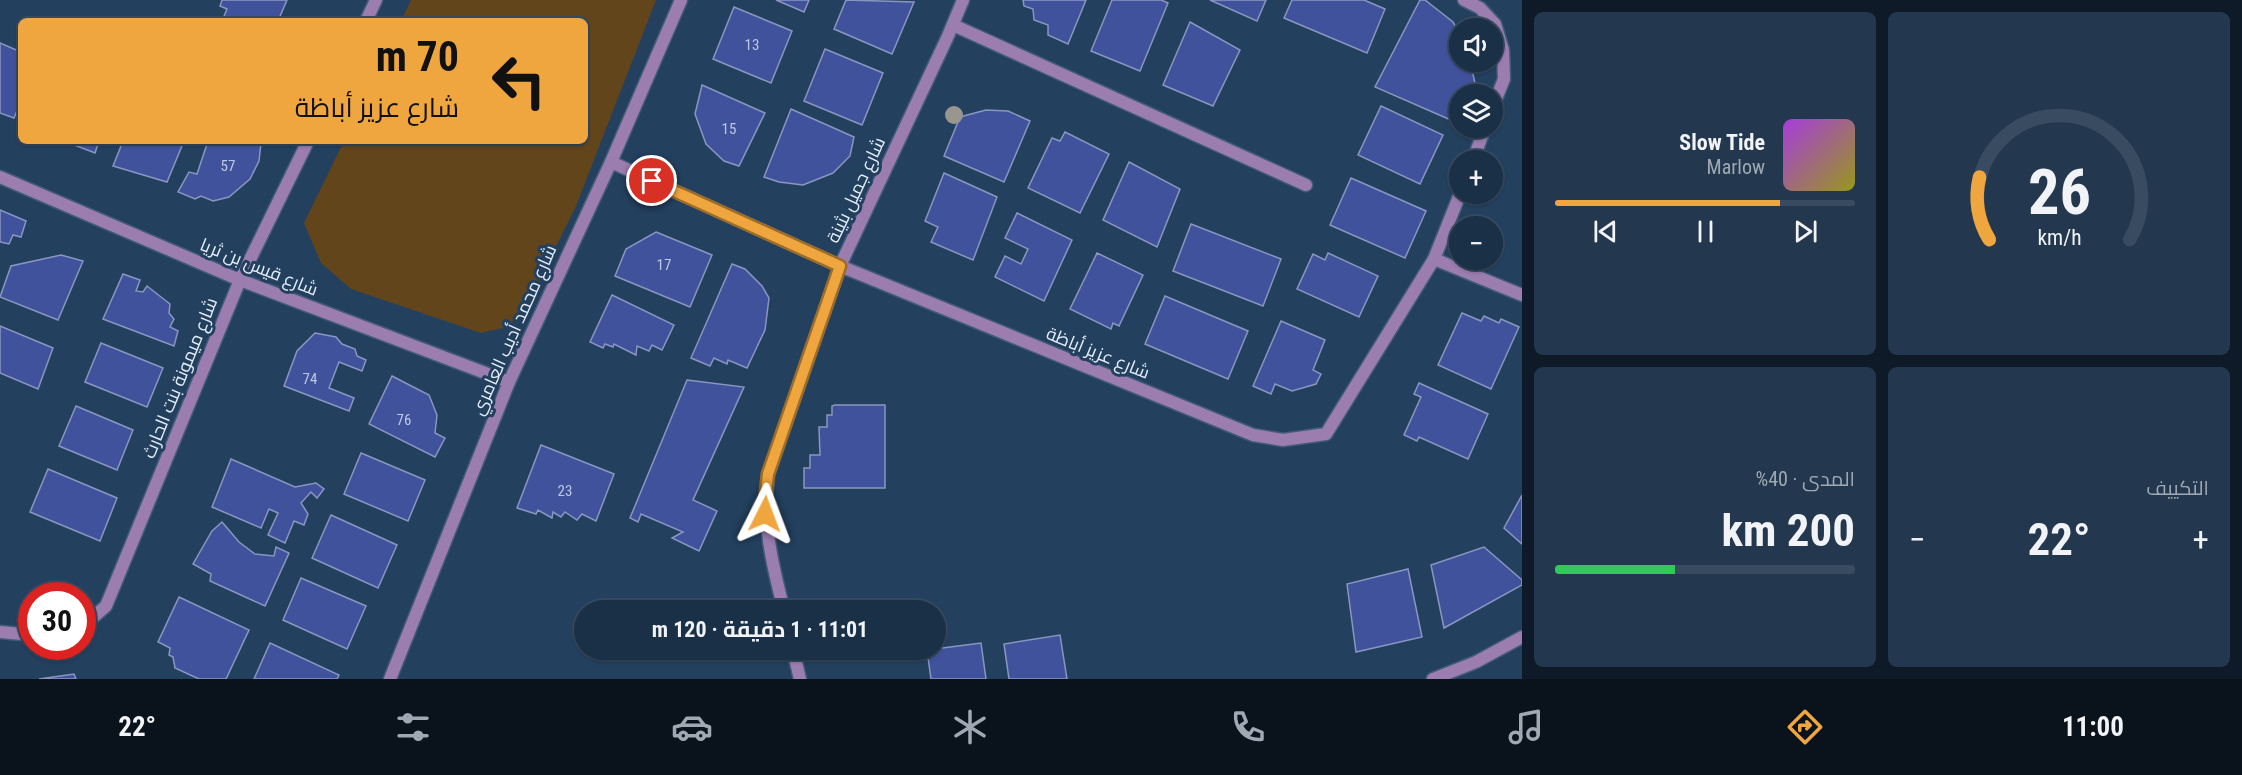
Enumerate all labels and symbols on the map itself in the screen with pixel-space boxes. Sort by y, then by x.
house number: 13 [745,36,759,54]
house number: 15 [722,120,736,138]
street label: شارع جميل بثينة [822,134,891,247]
pin [626,155,677,206]
house number: 57 [221,157,235,175]
street label: شارع قيس بن ثريا [197,233,321,302]
street label: شارع محمد أديب العامري [467,241,564,420]
house number: 17 [657,256,671,274]
street label: شارع ميمونة بنت الحارث [138,294,223,462]
street label: شارع عزيز أباظة [1043,322,1153,385]
house number: 74 [303,370,317,388]
house number: 76 [397,411,411,429]
house number: 23 [558,482,572,500]
position arrow [733,482,797,546]
speed limit sign: 30 [18,582,96,660]

